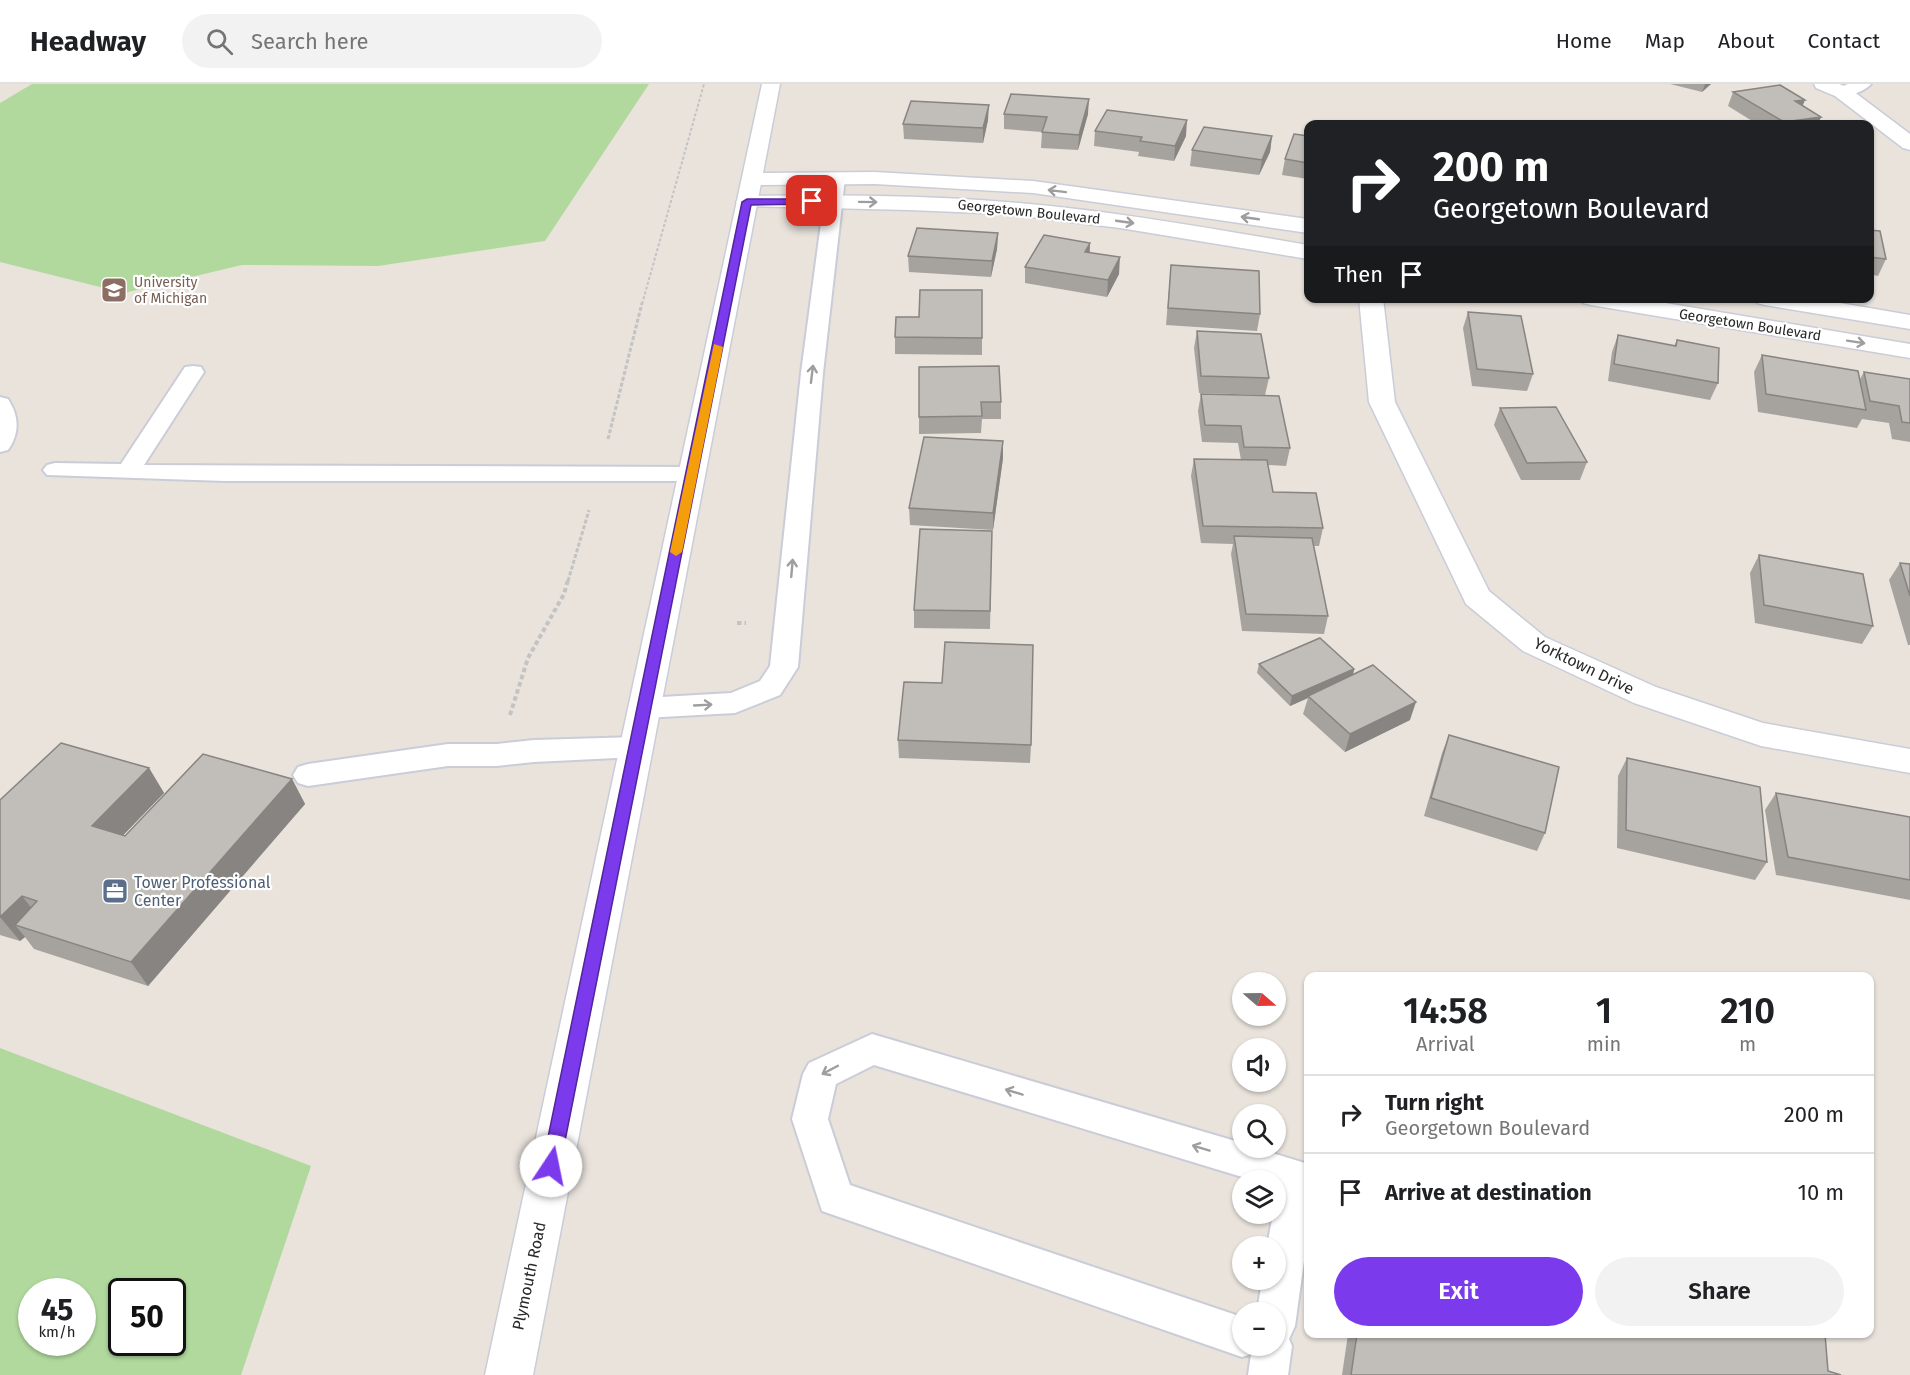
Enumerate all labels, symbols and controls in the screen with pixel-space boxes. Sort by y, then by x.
search box [182,14,602,68]
text: Headway [30,25,146,58]
icon: search [203,25,236,58]
text: Search here [251,28,369,55]
text: Home [1556,28,1612,54]
text: Map [1645,28,1685,54]
text: About [1718,28,1775,54]
text: Contact [1808,28,1880,54]
text: 200 m [1433,142,1549,192]
icon: right [1334,144,1412,222]
pin [786,175,837,226]
icon: arrive [795,184,828,217]
one-way arrow [1048,185,1067,196]
text: Georgetown Boulevard [1433,193,1710,225]
one-way arrow [858,196,878,208]
street label: Georgetown Boulevard [957,196,1101,228]
one-way arrow [1241,212,1260,223]
one-way arrow [1115,217,1135,228]
icon: arrive [1395,258,1428,291]
text: Then [1334,261,1383,288]
place label: University of Michigan [134,274,207,307]
school or university icon: University of Michigan [99,275,129,305]
street label: Georgetown Boulevard [1678,305,1822,345]
one-way arrow [1845,337,1865,348]
one-way arrow [807,365,818,384]
one-way arrow [787,559,798,578]
street label: Yorktown Drive [1531,634,1637,698]
one-way arrow [692,699,712,710]
place label: Tower Professional Center [134,873,271,910]
office icon: Tower Professional Center [100,876,130,906]
north arrow [1232,972,1286,1026]
map controls [1232,972,1286,1356]
text: 14:58 [1403,989,1488,1033]
text: 1 [1596,989,1612,1033]
text: 210 [1720,989,1775,1033]
text: Arrival [1416,1032,1475,1056]
text: min [1587,1032,1621,1056]
text: m [1739,1032,1756,1056]
button: sound [1232,1038,1286,1092]
one-way arrow [822,1064,840,1076]
one-way arrow [1005,1086,1024,1097]
text: Turn right [1385,1089,1484,1116]
icon: right [1334,1098,1367,1131]
text: 200 m [1784,1101,1844,1128]
button: search [1232,1104,1286,1158]
text: Georgetown Boulevard [1385,1116,1590,1140]
position arrow [519,1134,583,1198]
one-way arrow [1192,1142,1211,1153]
button: layers [1232,1170,1286,1224]
icon: arrive [1334,1176,1367,1209]
text: Arrive at destination [1385,1179,1592,1206]
text: 10 m [1798,1179,1844,1206]
street label: Plymouth Road [508,1220,550,1332]
button: + [1232,1236,1286,1290]
button: Exit [1334,1257,1583,1326]
button: Share [1595,1257,1844,1326]
speed limit sign: 50 [108,1278,186,1356]
text: 45 [41,1292,73,1328]
button: − [1232,1302,1286,1356]
text: km/h [38,1323,76,1341]

